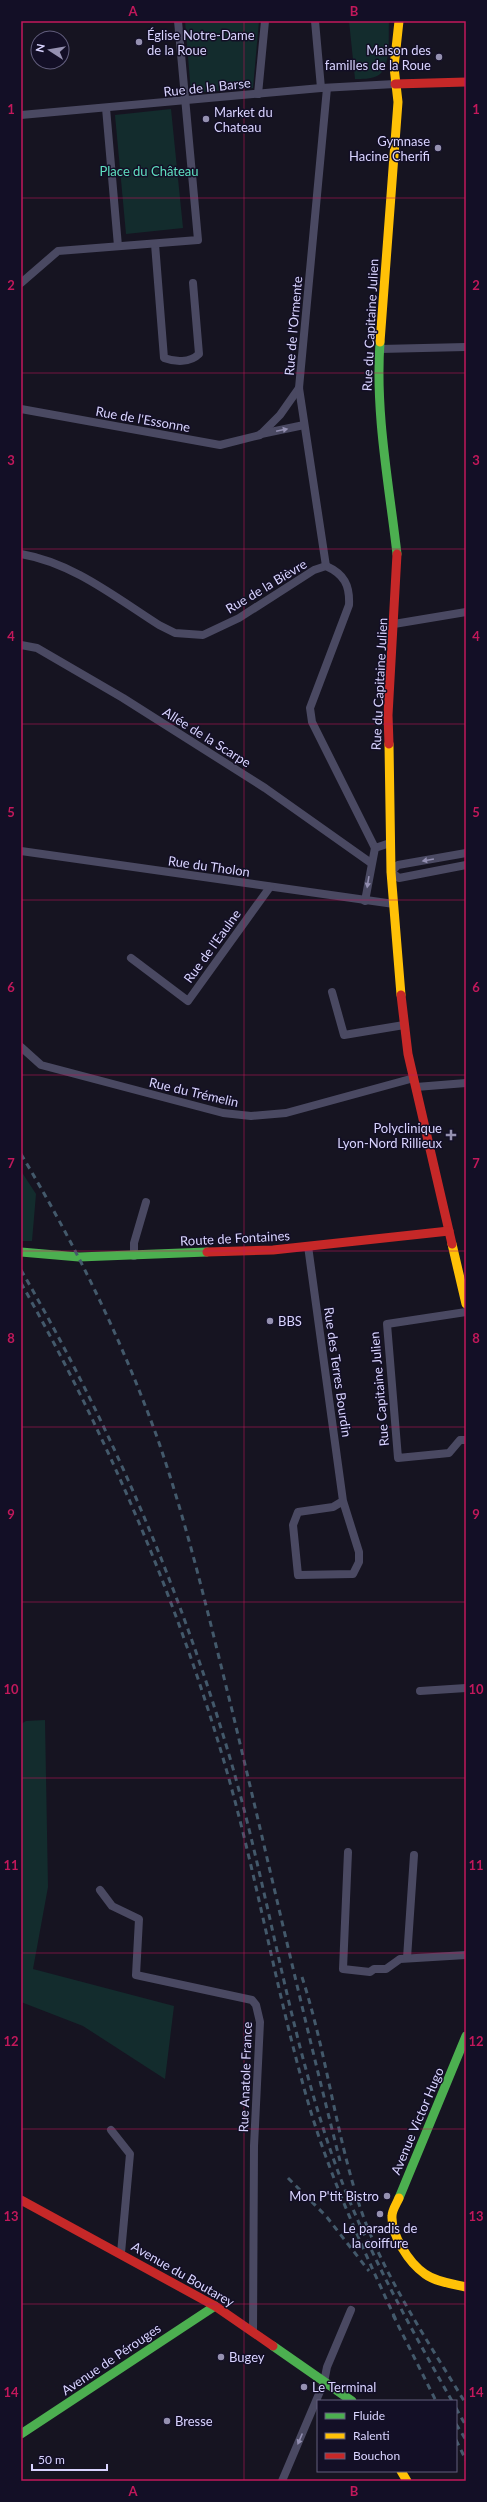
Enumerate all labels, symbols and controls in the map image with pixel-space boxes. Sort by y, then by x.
text: A [127,3,138,19]
text: B [350,3,359,19]
place label: Église Notre-Dame de la Roue [147,27,255,58]
north arrow [30,30,70,70]
marker: Église Notre-Dame de la Roue [134,37,144,47]
text: N [32,42,47,53]
place label: Maison des familles de la Roue [325,42,431,73]
marker: Maison des familles de la Roue [434,52,444,62]
street label: Rue de la Barse [163,74,252,100]
text: 1 [7,101,15,117]
text: 1 [472,101,480,117]
place label: Market du Chateau [214,104,273,135]
marker: Market du Chateau [201,114,211,124]
place label: Gymnase Hacine Cherifi [349,133,430,164]
marker: Gymnase Hacine Cherifi [433,143,443,153]
park label: Place du Château [100,163,198,179]
street label: Rue du Capitaine Julien [359,258,381,392]
street label: Rue de l'Ormente [281,275,305,376]
text: 2 [7,277,15,293]
text: 2 [472,277,480,293]
street label: Rue de l'Essonne [94,403,192,435]
one-way arrow [276,426,288,432]
text: 3 [7,452,15,468]
text: 3 [472,452,480,468]
street label: Rue de la Bièvre [223,555,310,616]
street label: Rue du Capitaine Julien [368,617,390,751]
text: 4 [7,628,15,644]
text: 4 [472,628,480,644]
street label: Allée de la Scarpe [160,703,254,771]
text: 5 [7,804,15,820]
text: 5 [472,804,480,820]
street label: Rue du Tholon [167,852,251,880]
one-way arrow [422,857,434,863]
one-way arrow [365,876,371,888]
street label: Rue de l'Eaulne [180,906,244,986]
text: 6 [7,979,15,995]
text: 6 [472,979,480,995]
street label: Rue du Trémelin [148,1074,240,1110]
place label: Polyclinique Lyon-Nord Rillieux [337,1120,443,1151]
marker: Polyclinique Lyon-Nord Rillieux [445,1129,457,1141]
text: 7 [7,1155,15,1171]
text: 7 [472,1155,480,1171]
street label: Route de Fontaines [180,1227,291,1249]
street label: Rue des Terres Bourdin [321,1306,355,1438]
place label: BBS [278,1313,302,1329]
marker: BBS [265,1316,275,1326]
text: 8 [7,1330,15,1346]
text: 8 [472,1330,480,1346]
street label: Rue Capitaine Julien [366,1331,392,1447]
text: 9 [7,1506,15,1522]
text: 9 [472,1506,480,1522]
text: 10 [3,1681,19,1697]
text: 10 [468,1681,484,1697]
text: 11 [3,1857,19,1873]
text: 11 [468,1857,484,1873]
street label: Rue Anatole France [235,2021,255,2133]
text: 12 [3,2033,19,2049]
text: 12 [468,2033,484,2049]
street label: Avenue Victor Hugo [387,2065,447,2177]
place label: Mon P'tit Bistro [289,2188,379,2204]
marker: Mon P'tit Bistro [382,2191,392,2201]
text: 13 [3,2208,19,2224]
text: 13 [468,2208,484,2224]
marker: Le paradis de la coiffure [375,2209,385,2219]
place label: Le paradis de la coiffure [343,2220,417,2251]
street label: Avenue du Boutarey [129,2238,238,2310]
street label: Avenue de Pérouges [58,2320,164,2398]
place label: Bugey [229,2349,265,2365]
marker: Bugey [216,2352,226,2362]
place label: Le Terminal [312,2379,376,2395]
marker: Le Terminal [299,2382,309,2392]
text: 14 [3,2384,19,2400]
text: 14 [468,2384,484,2400]
legend [317,2400,457,2472]
text: Fluide [353,2408,385,2423]
place label: Bresse [175,2413,213,2429]
marker: Bresse [162,2416,172,2426]
text: Ralenti [353,2428,390,2443]
one-way arrow [296,2434,302,2446]
scale bar [32,2446,107,2472]
text: Bouchon [353,2448,400,2463]
text: 50 m [38,2452,65,2467]
text: A [127,2483,138,2499]
text: B [350,2483,359,2499]

